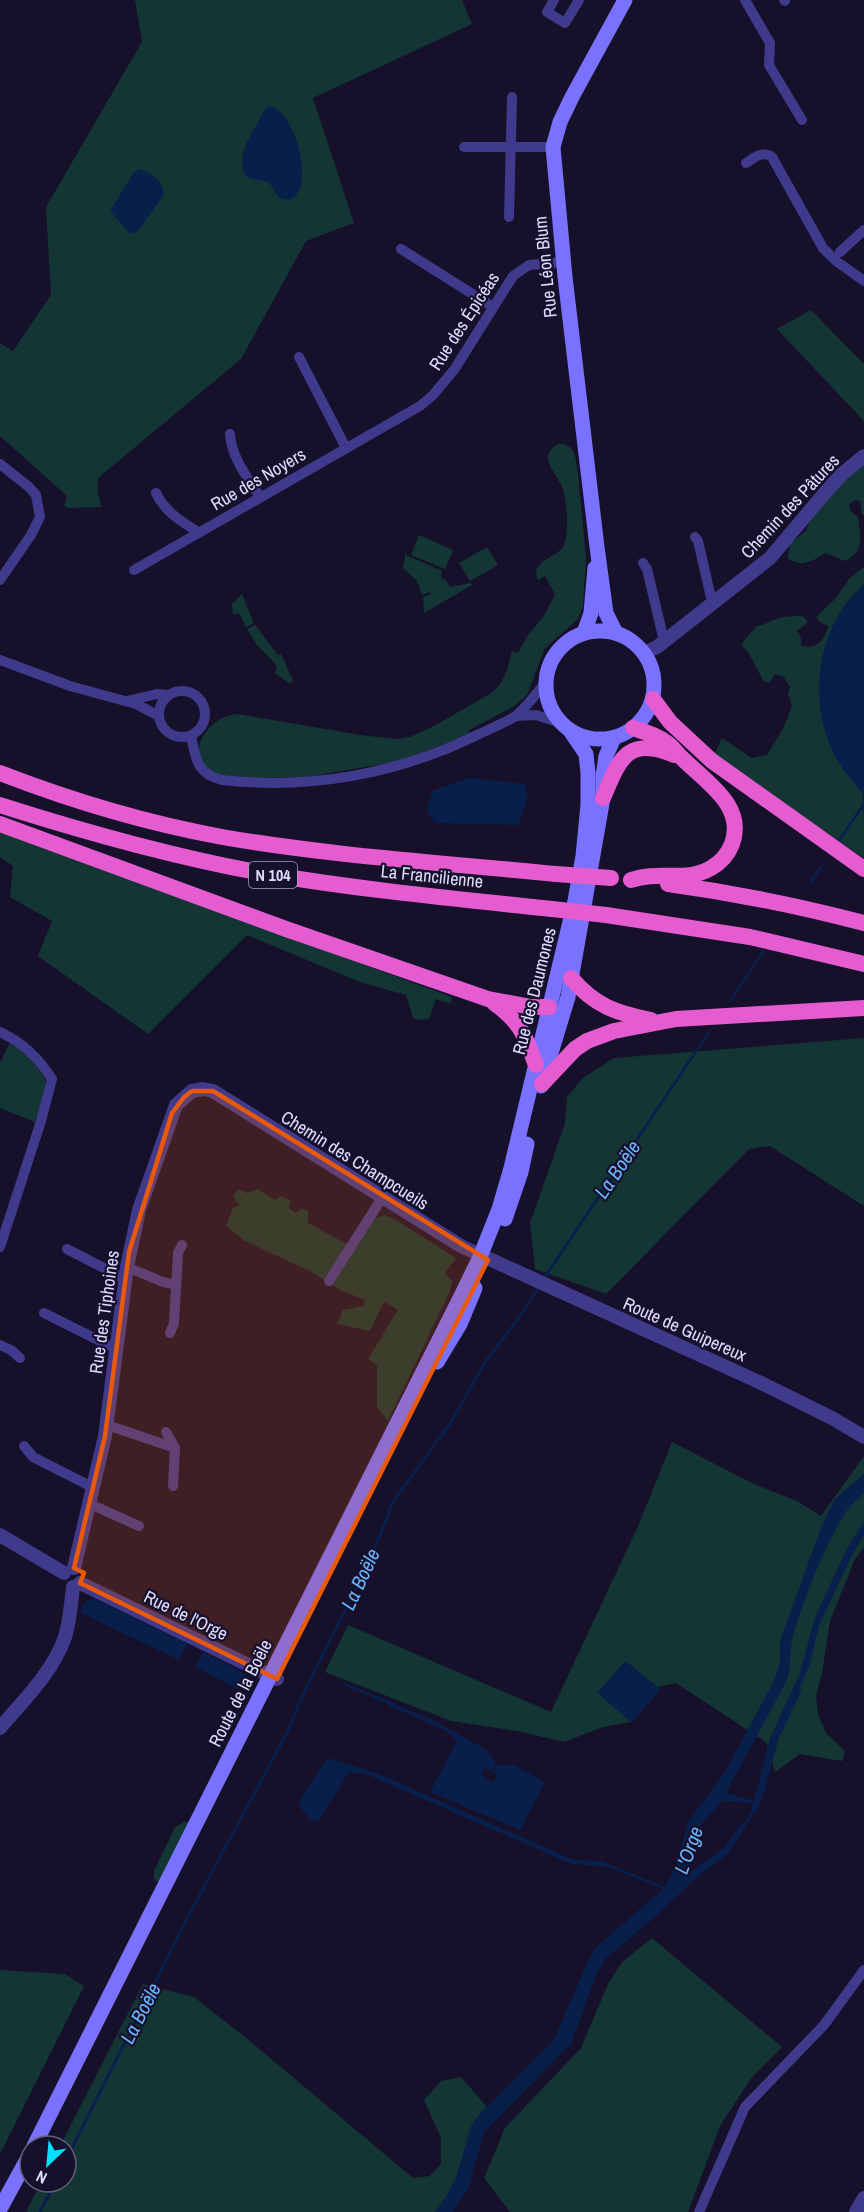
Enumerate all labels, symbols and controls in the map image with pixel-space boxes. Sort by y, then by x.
street label: Rue Léon Blum [527,215,563,319]
street label: Rue des Épicéas [423,267,505,375]
street label: Rue des Noyers [206,442,310,516]
street label: Chemin des Pâtures [735,448,845,564]
street label: La Francilienne [380,858,484,894]
road number: N 104 [249,862,297,888]
street label: Rue des Daumones [506,925,562,1057]
street label: Chemin des Champcueils [276,1104,434,1216]
water label: La Boële [588,1135,646,1203]
street label: Rue des Tiphoines [83,1249,125,1375]
street label: Route de Guipereux [619,1291,751,1368]
water label: La Boële [334,1544,386,1614]
street label: Rue de l'Orge [140,1584,232,1646]
street label: Route de la Boële [202,1635,278,1751]
water label: L'Orge [667,1822,709,1878]
water label: La Boële [113,1978,167,2048]
north arrow [18,2134,78,2194]
text: N [32,2166,51,2189]

